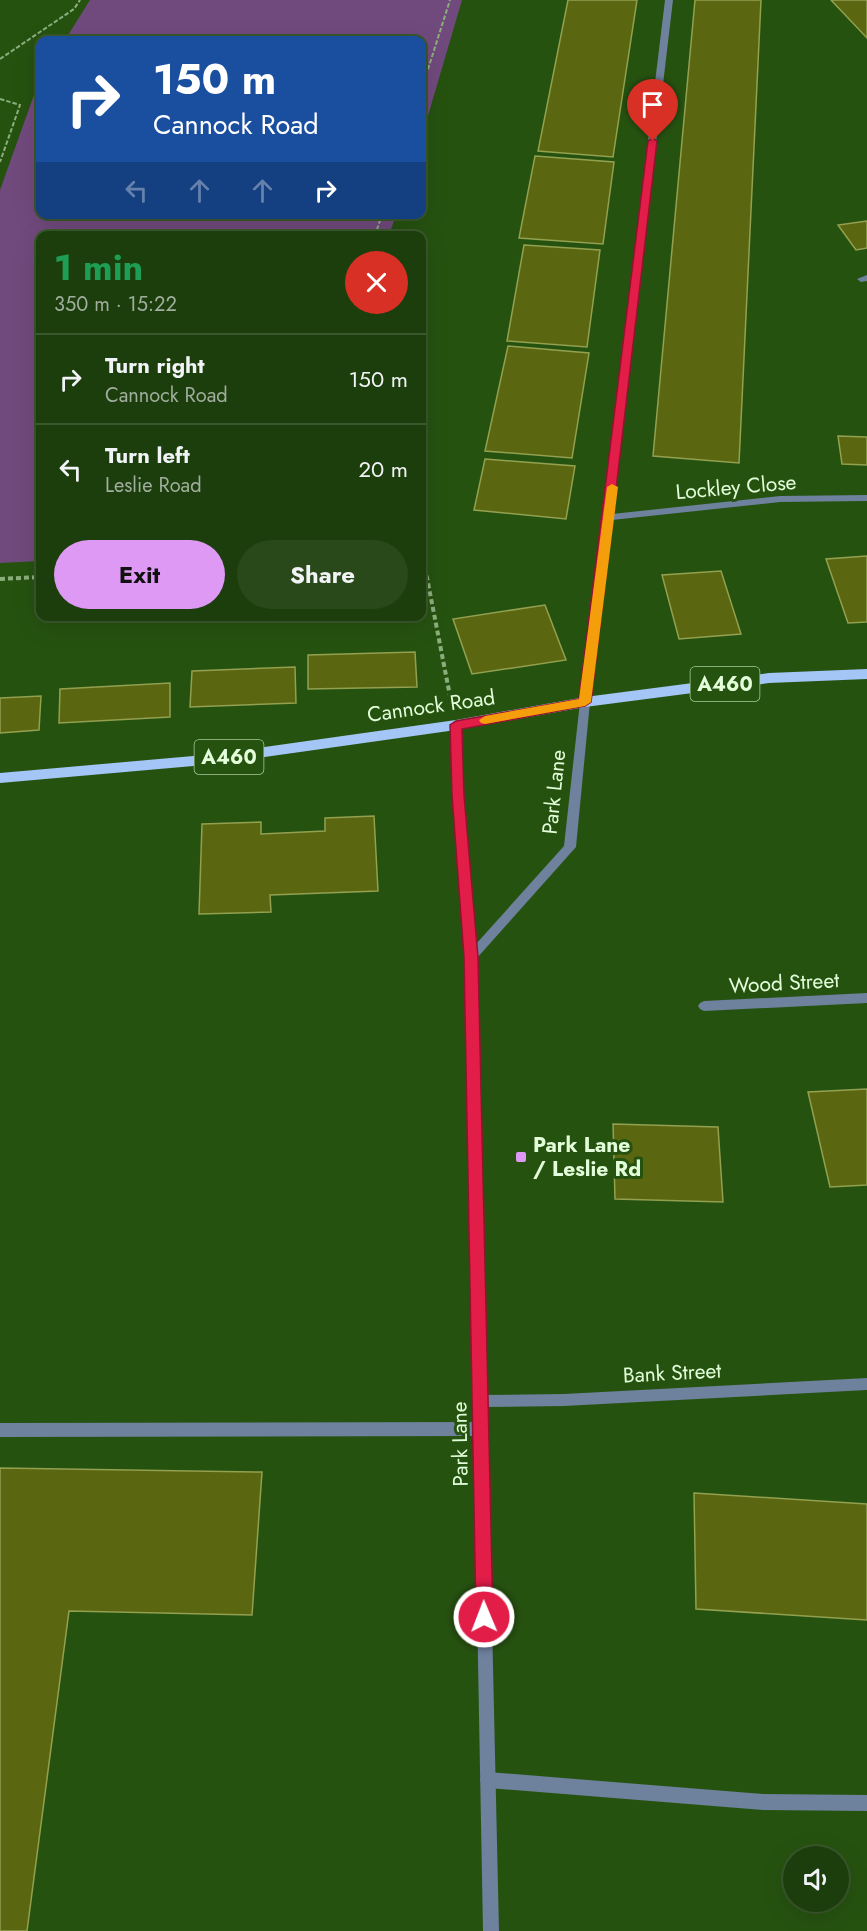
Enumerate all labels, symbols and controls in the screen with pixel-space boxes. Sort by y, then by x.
text: 150 m [153,49,276,110]
icon: right [54,60,132,138]
pin [627,79,678,141]
icon: arrive [636,88,669,121]
text: Cannock Road [153,105,319,144]
icon: left [120,174,153,207]
icon: ahead [183,174,216,207]
icon: ahead [246,174,279,207]
icon: right [309,174,342,207]
text: 1 min [54,241,143,293]
button: close [345,251,408,314]
text: 350 m · 15:22 [54,290,177,319]
text: Turn right [105,349,205,381]
icon: right [54,363,87,396]
text: 150 m [349,363,408,395]
text: Cannock Road [105,381,228,410]
text: Turn left [105,439,190,471]
icon: left [54,453,87,486]
text: 20 m [359,453,408,485]
street label: Lockley Close [674,467,798,507]
text: Leslie Road [105,471,202,500]
button: Exit [54,540,225,609]
button: Share [237,540,408,609]
road number: A460 [690,667,760,701]
street label: Cannock Road [365,682,497,730]
road number: A460 [194,740,264,774]
street label: Park Lane [535,748,573,836]
street label: Wood Street [728,965,840,1001]
place label: Park Lane / Leslie Rd [533,1130,641,1184]
marker: Park Lane / Leslie Rd [514,1150,528,1164]
street label: Bank Street [622,1355,722,1391]
street label: Park Lane [444,1401,476,1487]
position arrow [452,1585,516,1649]
map controls [783,1846,849,1912]
button: sound [783,1846,849,1912]

